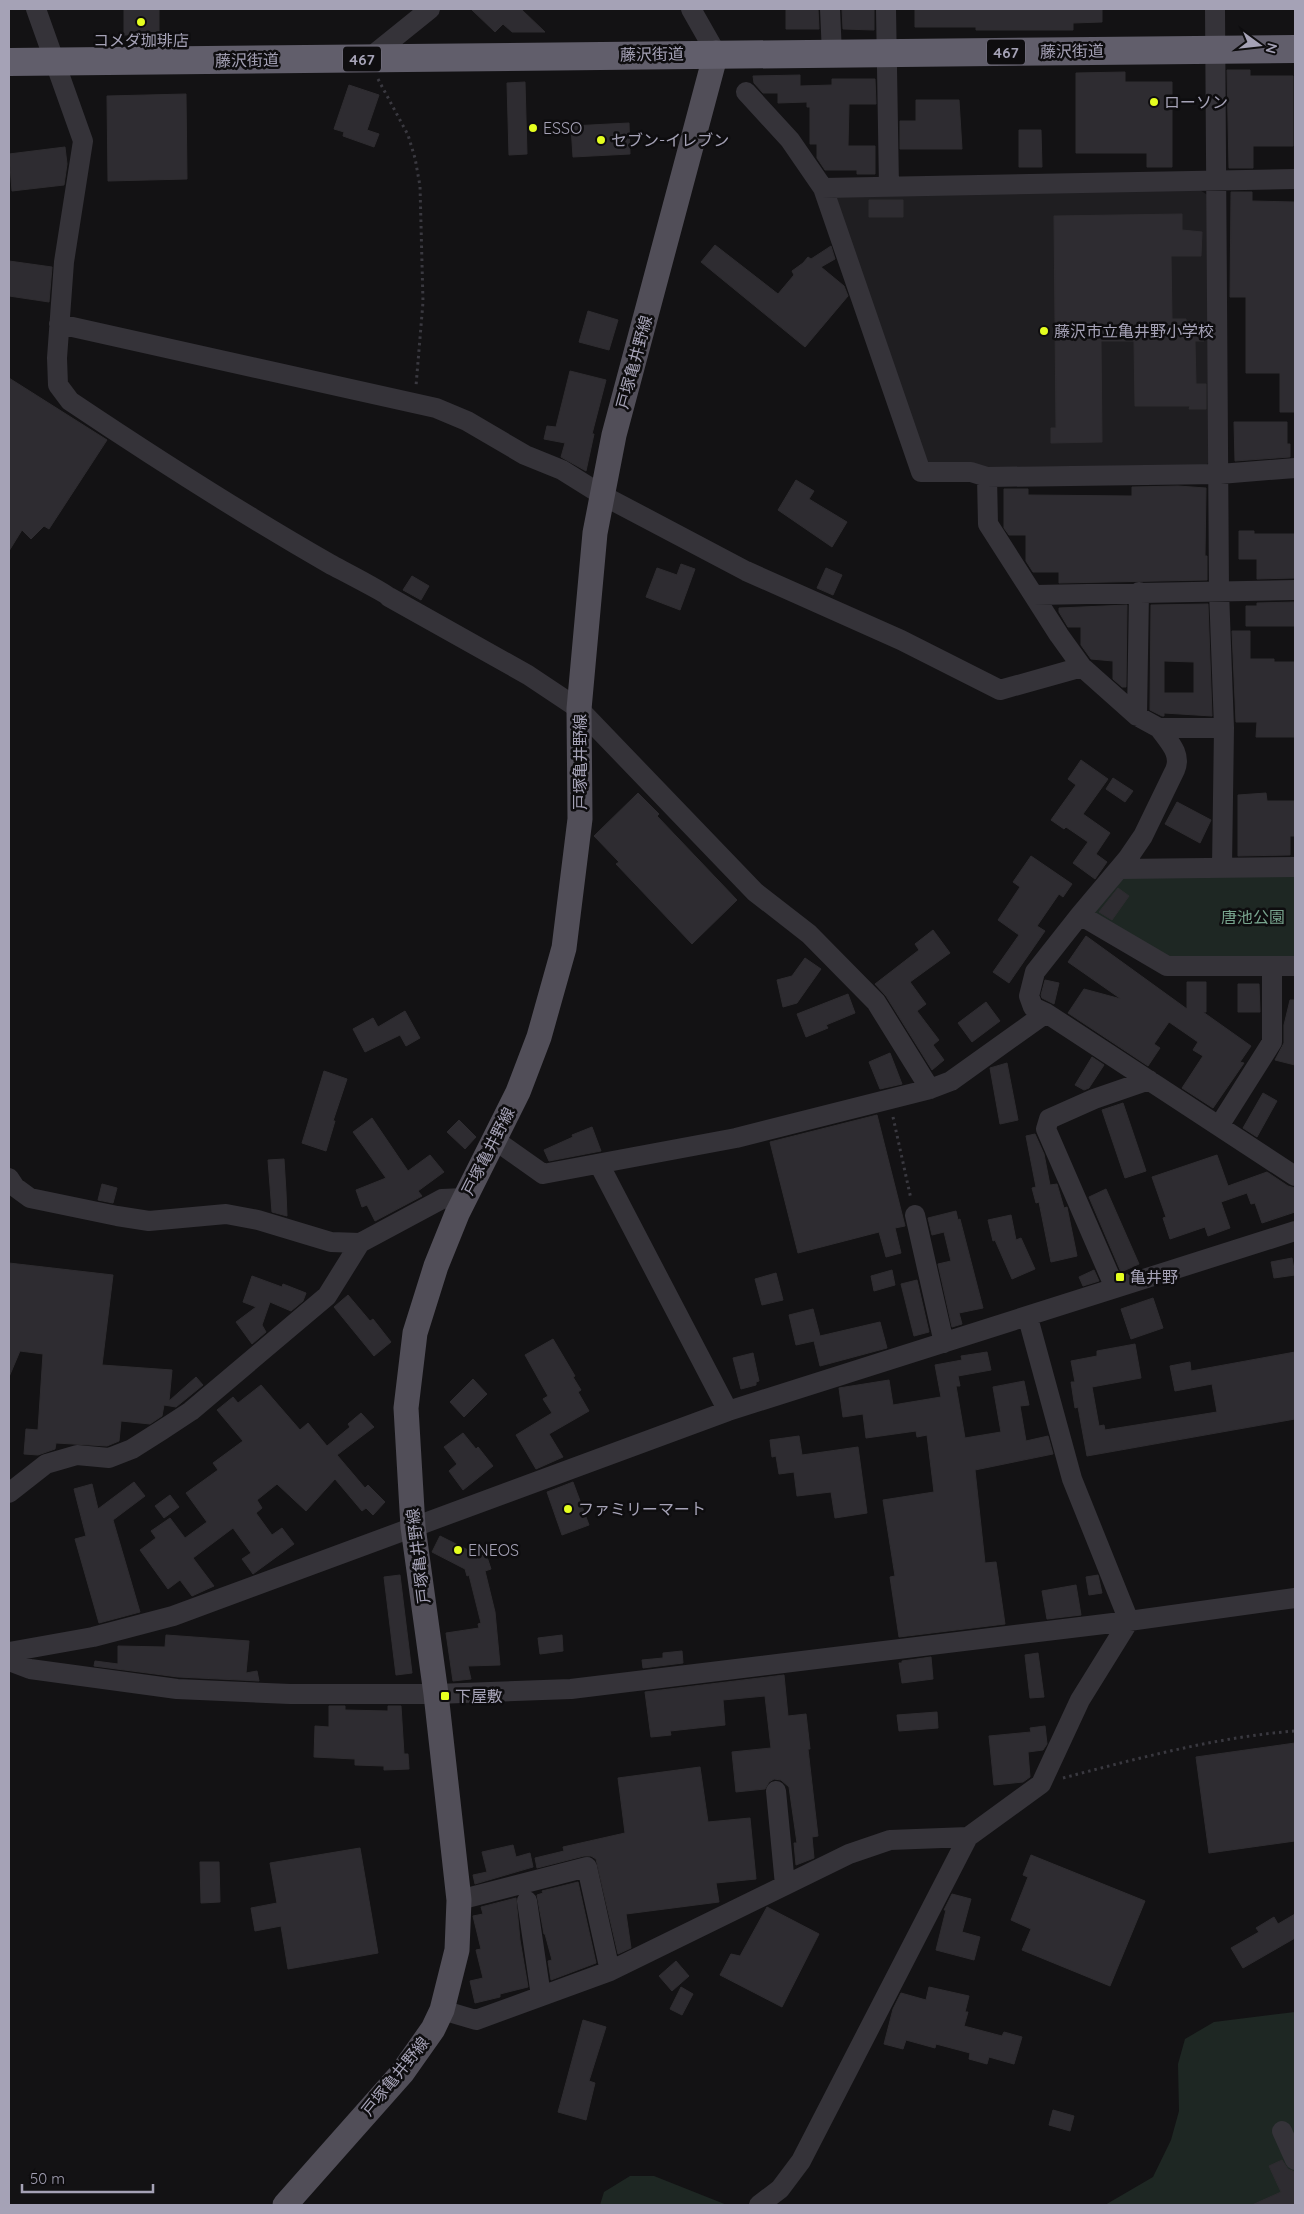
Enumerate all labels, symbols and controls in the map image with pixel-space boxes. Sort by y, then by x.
marker: コメダ珈琲店 [135,16,147,28]
north arrow [1234,20,1284,70]
place label: コメダ珈琲店 [93,30,189,50]
road number: 467 [987,40,1025,64]
street label: 藤沢街道 [1040,40,1104,62]
text: N [1262,41,1282,56]
street label: 藤沢街道 [620,43,684,65]
road number: 467 [343,46,381,72]
street label: 藤沢街道 [215,49,279,71]
place label: ローソン [1164,92,1228,112]
marker: ローソン [1148,96,1160,108]
place label: ESSO [543,118,582,138]
marker: ESSO [527,122,539,134]
place label: セブン-イレブン [611,130,729,150]
marker: セブン-イレブン [595,134,607,146]
street label: 戸塚亀井野線 [612,313,656,411]
place label: 藤沢市立亀井野小学校 [1054,321,1214,341]
marker: 藤沢市立亀井野小学校 [1038,325,1050,337]
street label: 戸塚亀井野線 [570,714,590,810]
park label: 唐池公園 [1221,907,1285,927]
street label: 戸塚亀井野線 [457,1104,519,1198]
place label: 亀井野 [1130,1267,1178,1287]
marker: 亀井野 [1114,1271,1126,1283]
place label: ファミリーマート [578,1499,706,1519]
marker: ファミリーマート [562,1503,574,1515]
street label: 戸塚亀井野線 [402,1507,434,1605]
place label: ENEOS [468,1540,519,1560]
marker: ENEOS [452,1544,464,1556]
place label: 下屋敷 [455,1686,503,1706]
marker: 下屋敷 [439,1690,451,1702]
street label: 戸塚亀井野線 [357,2032,433,2120]
scale bar [22,2162,154,2194]
text: 50 m [30,2169,65,2188]

